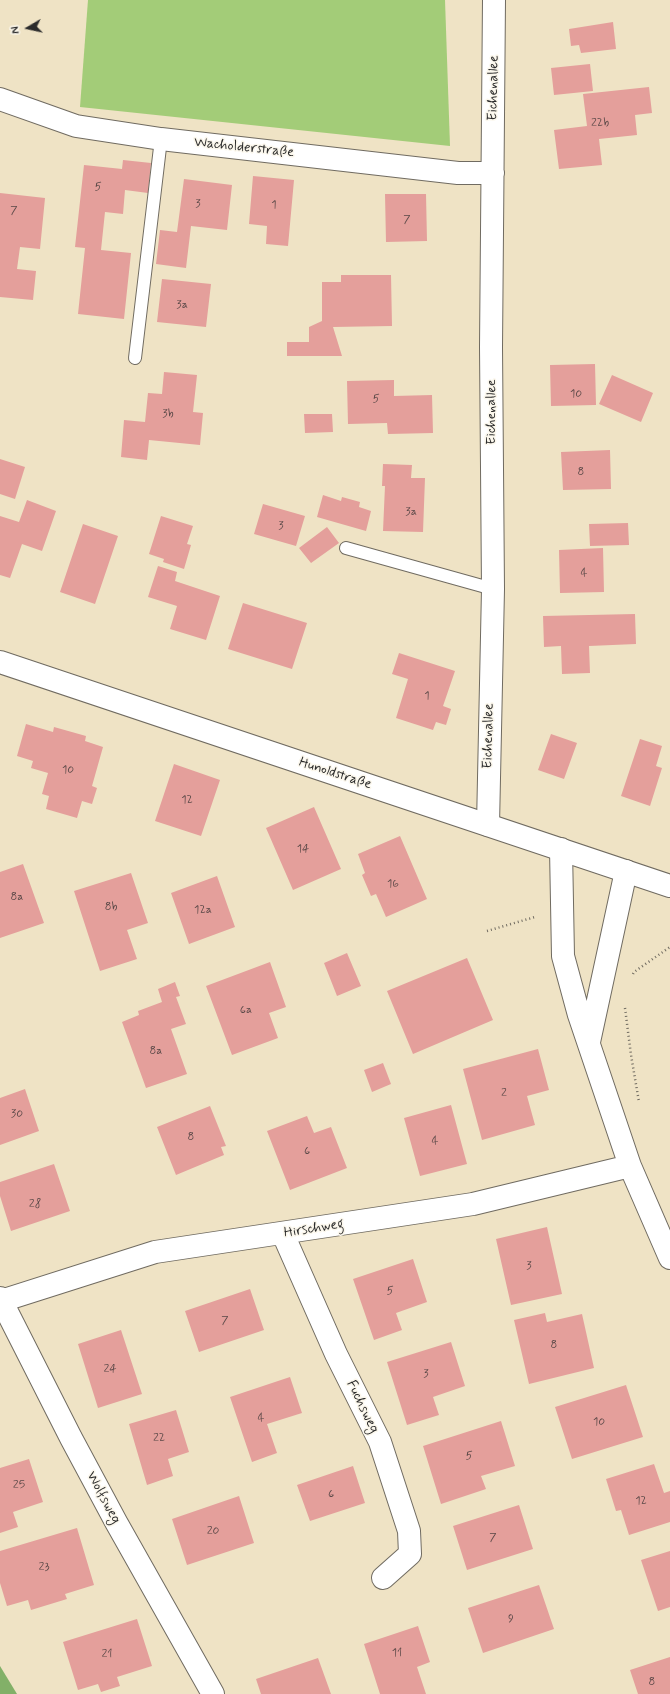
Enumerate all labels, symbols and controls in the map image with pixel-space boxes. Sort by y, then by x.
north arrow [8,8,48,48]
text: N [9,25,24,35]
street label: Eichenallee [485,55,503,121]
house number: 22b [591,116,609,130]
street label: Wacholderstraße [193,134,295,162]
house number: 5 [94,180,102,194]
house number: 3 [195,197,201,211]
house number: 1 [271,198,277,212]
house number: 7 [10,204,18,218]
house number: 7 [403,213,411,227]
house number: 3a [176,298,188,312]
street label: Eichenallee [484,379,500,445]
house number: 10 [570,387,582,401]
house number: 5 [372,392,380,406]
house number: 3b [162,407,174,421]
house number: 8 [578,465,584,479]
house number: 3a [405,505,417,519]
house number: 3 [278,519,284,533]
house number: 4 [581,566,587,580]
house number: 1 [424,689,430,703]
street label: Eichenallee [480,703,498,769]
street label: Hunoldstraße [297,754,373,794]
house number: 10 [62,763,74,777]
house number: 12 [181,793,193,807]
house number: 14 [297,842,309,856]
house number: 16 [387,877,399,891]
house number: 8a [11,890,23,904]
house number: 8b [105,900,117,914]
house number: 12a [194,903,212,917]
house number: 6a [240,1003,252,1017]
house number: 8a [150,1044,162,1058]
house number: 2 [501,1086,507,1100]
house number: 30 [11,1107,23,1121]
house number: 8 [188,1130,194,1144]
house number: 4 [432,1134,438,1148]
house number: 6 [304,1144,310,1158]
house number: 28 [29,1197,41,1211]
street label: Hirschweg [283,1216,345,1242]
house number: 3 [526,1259,532,1273]
house number: 5 [386,1284,394,1298]
house number: 7 [221,1314,229,1328]
house number: 8 [551,1338,557,1352]
house number: 24 [103,1362,117,1376]
house number: 3 [423,1367,429,1381]
street label: Fuchsweg [342,1378,382,1436]
house number: 4 [258,1411,264,1425]
house number: 10 [593,1415,605,1429]
house number: 22 [153,1431,165,1445]
house number: 5 [465,1449,473,1463]
street label: Wolfsweg [82,1469,124,1527]
house number: 25 [13,1478,25,1492]
house number: 6 [328,1487,334,1501]
house number: 12 [635,1494,647,1508]
house number: 20 [207,1524,219,1538]
house number: 7 [489,1531,497,1545]
house number: 23 [39,1560,49,1574]
house number: 9 [508,1612,514,1626]
house number: 11 [392,1646,402,1660]
house number: 21 [101,1647,113,1661]
house number: 8 [649,1675,655,1689]

